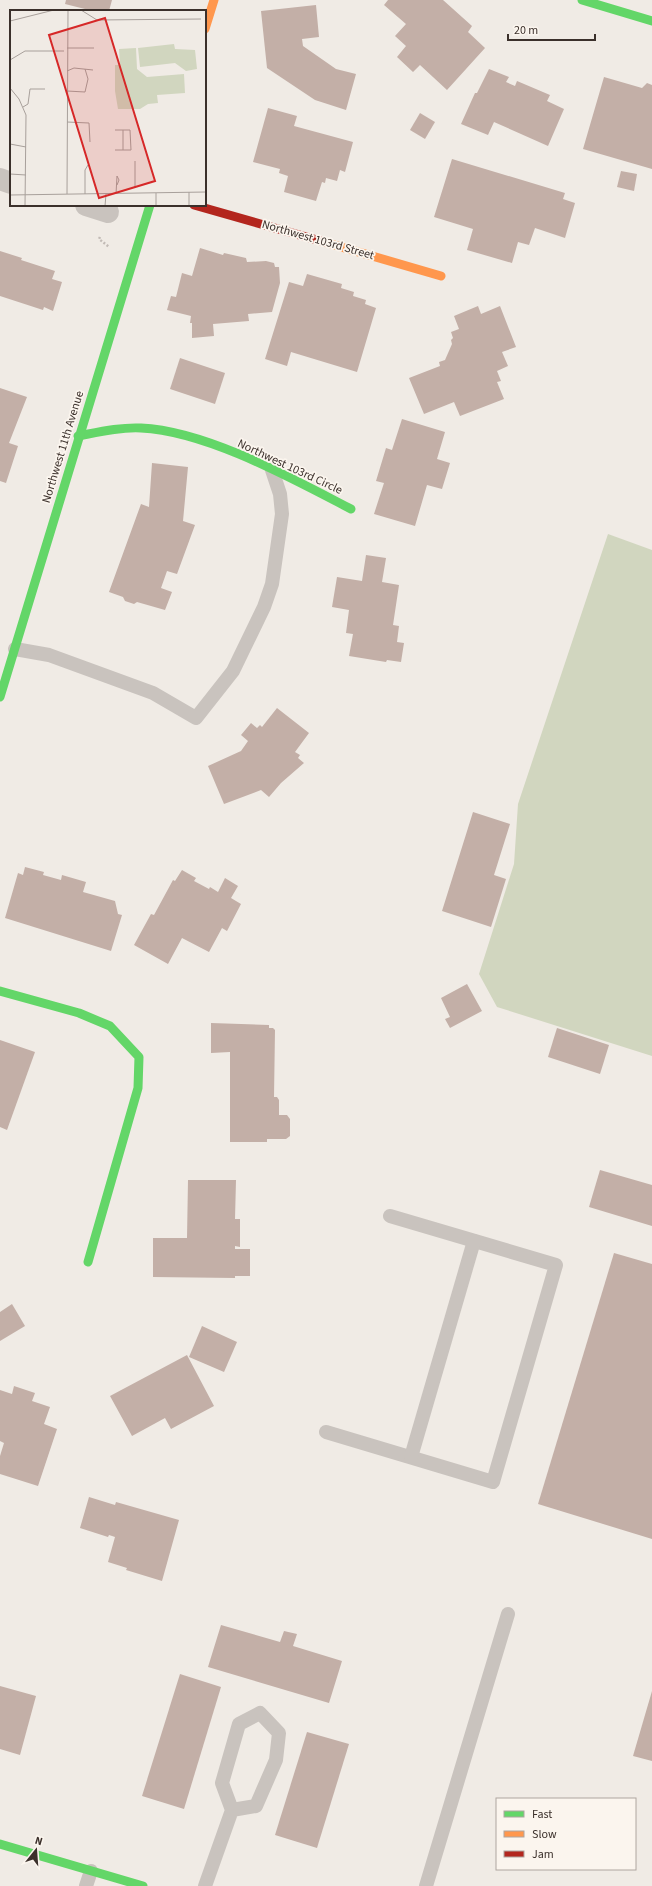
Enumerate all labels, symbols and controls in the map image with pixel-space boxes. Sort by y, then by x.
inset map [10,10,206,206]
scale bar [508,16,595,42]
text: 20 m [514,22,538,39]
street label: Northwest 103rd Street [260,216,376,264]
street label: Northwest 11th Avenue [38,389,88,505]
street label: Northwest 103rd Circle [235,435,345,499]
legend [496,1798,636,1870]
text: Fast [532,1806,552,1823]
text: Slow [532,1826,557,1843]
north arrow [16,1830,56,1870]
text: N [33,1833,44,1849]
text: Jam [532,1846,554,1863]

